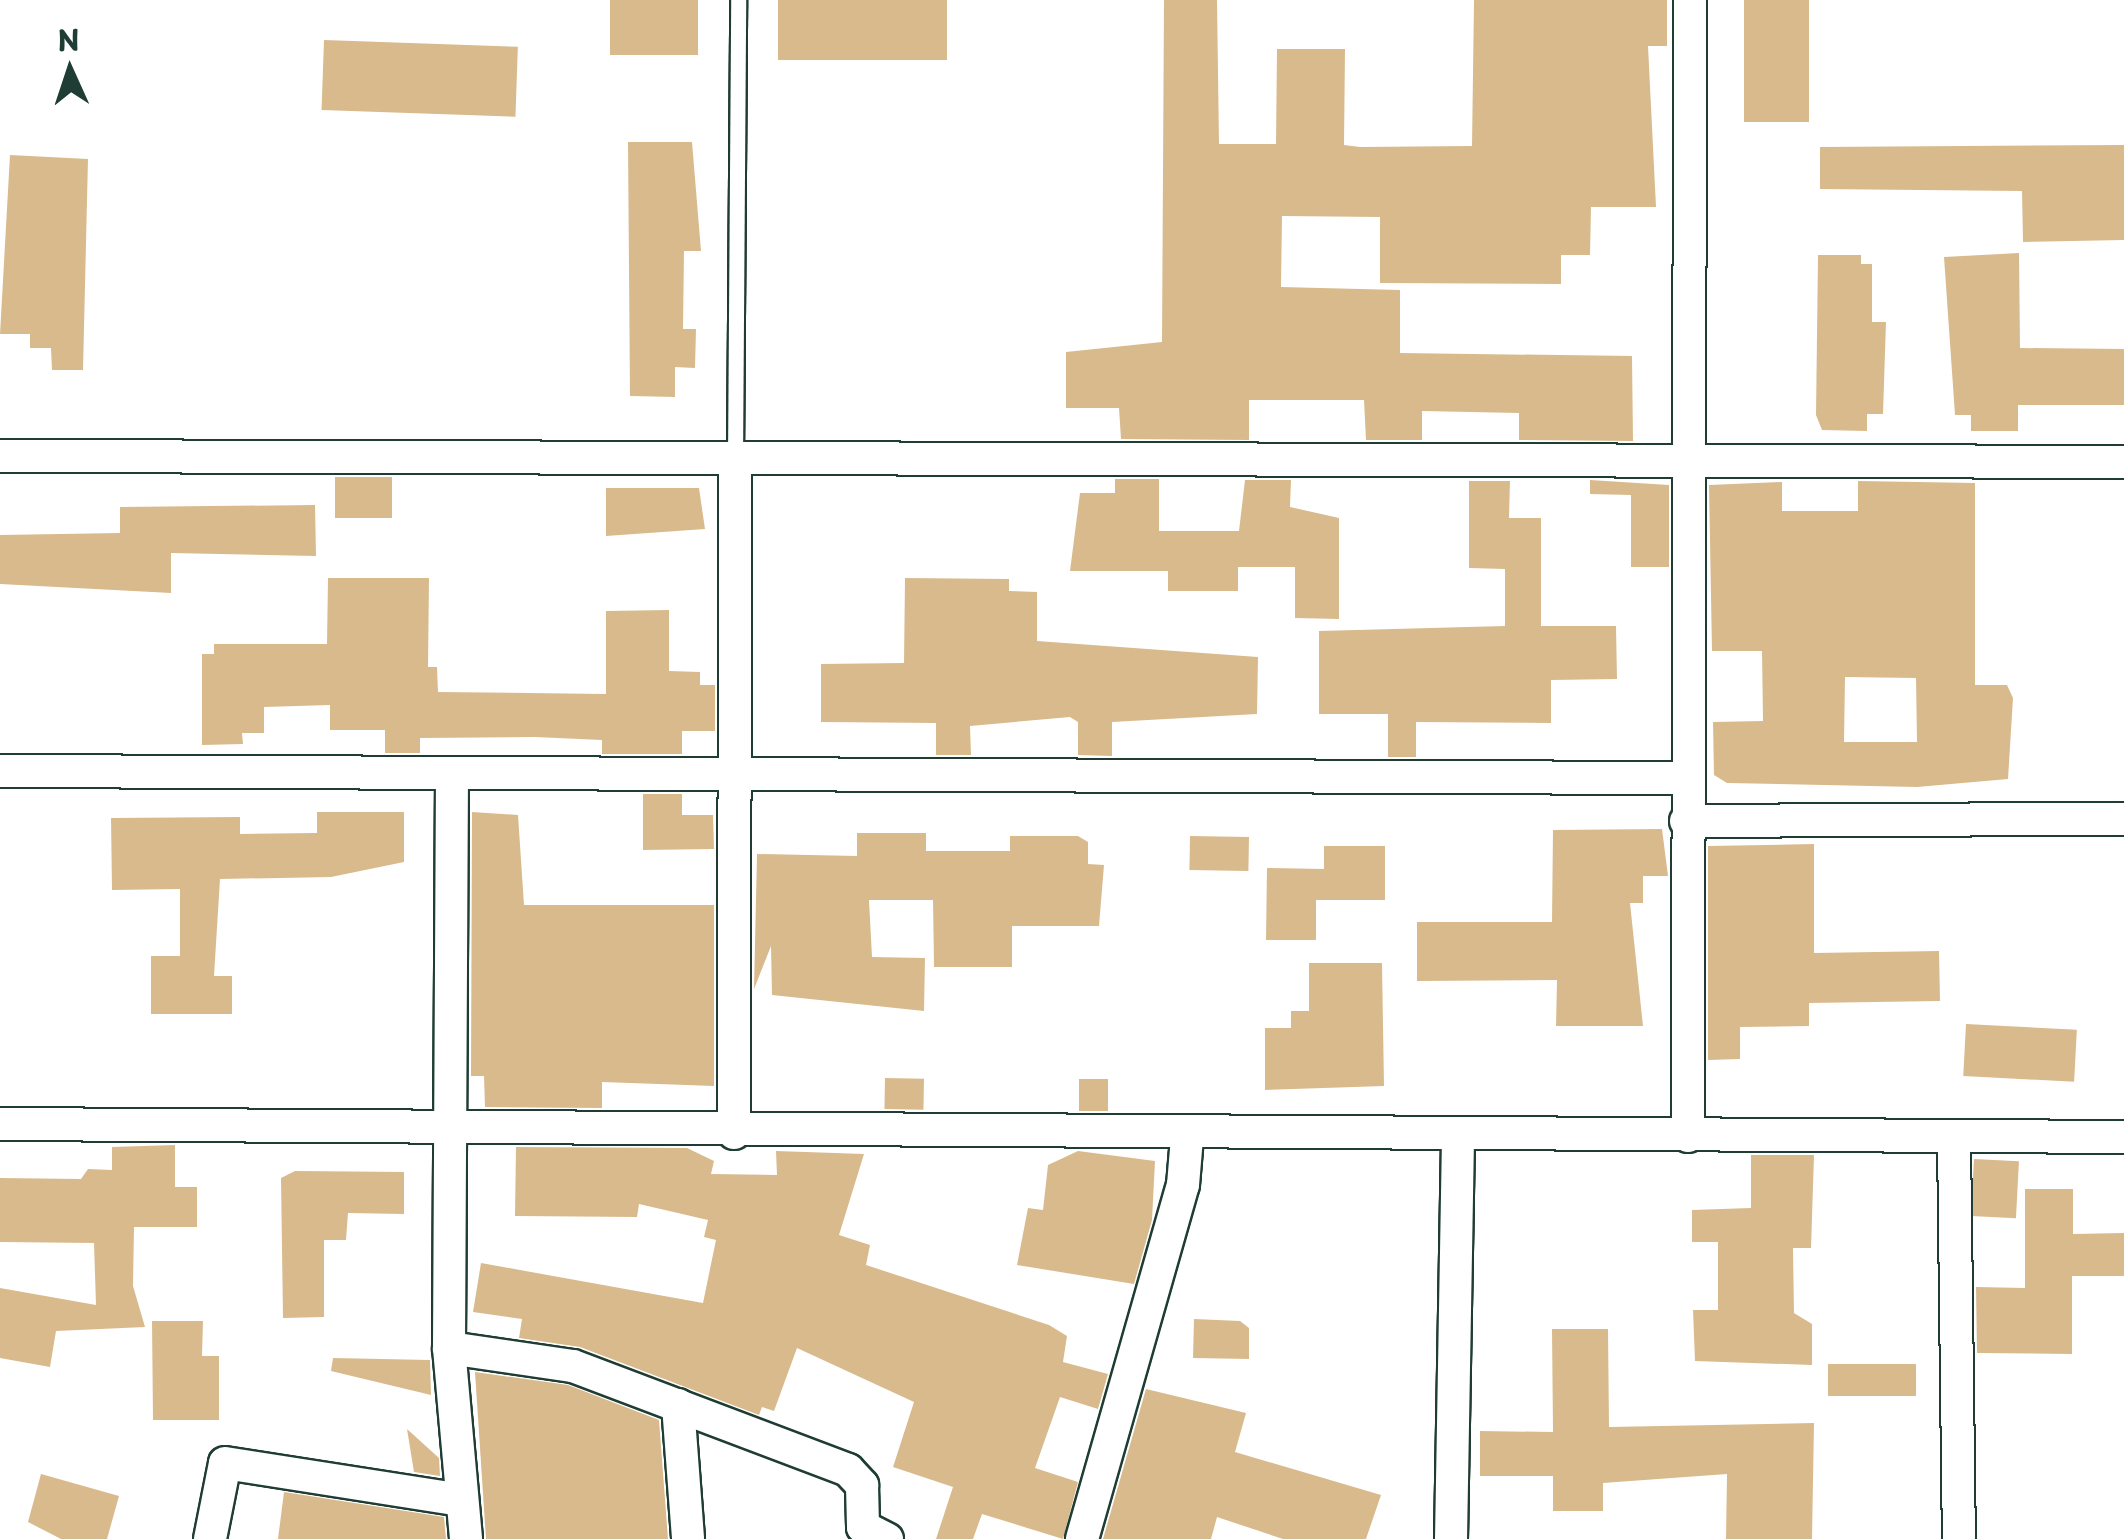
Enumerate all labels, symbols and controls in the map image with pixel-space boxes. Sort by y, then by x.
text: N [56,17,81,62]
north arrow [20,20,120,120]

